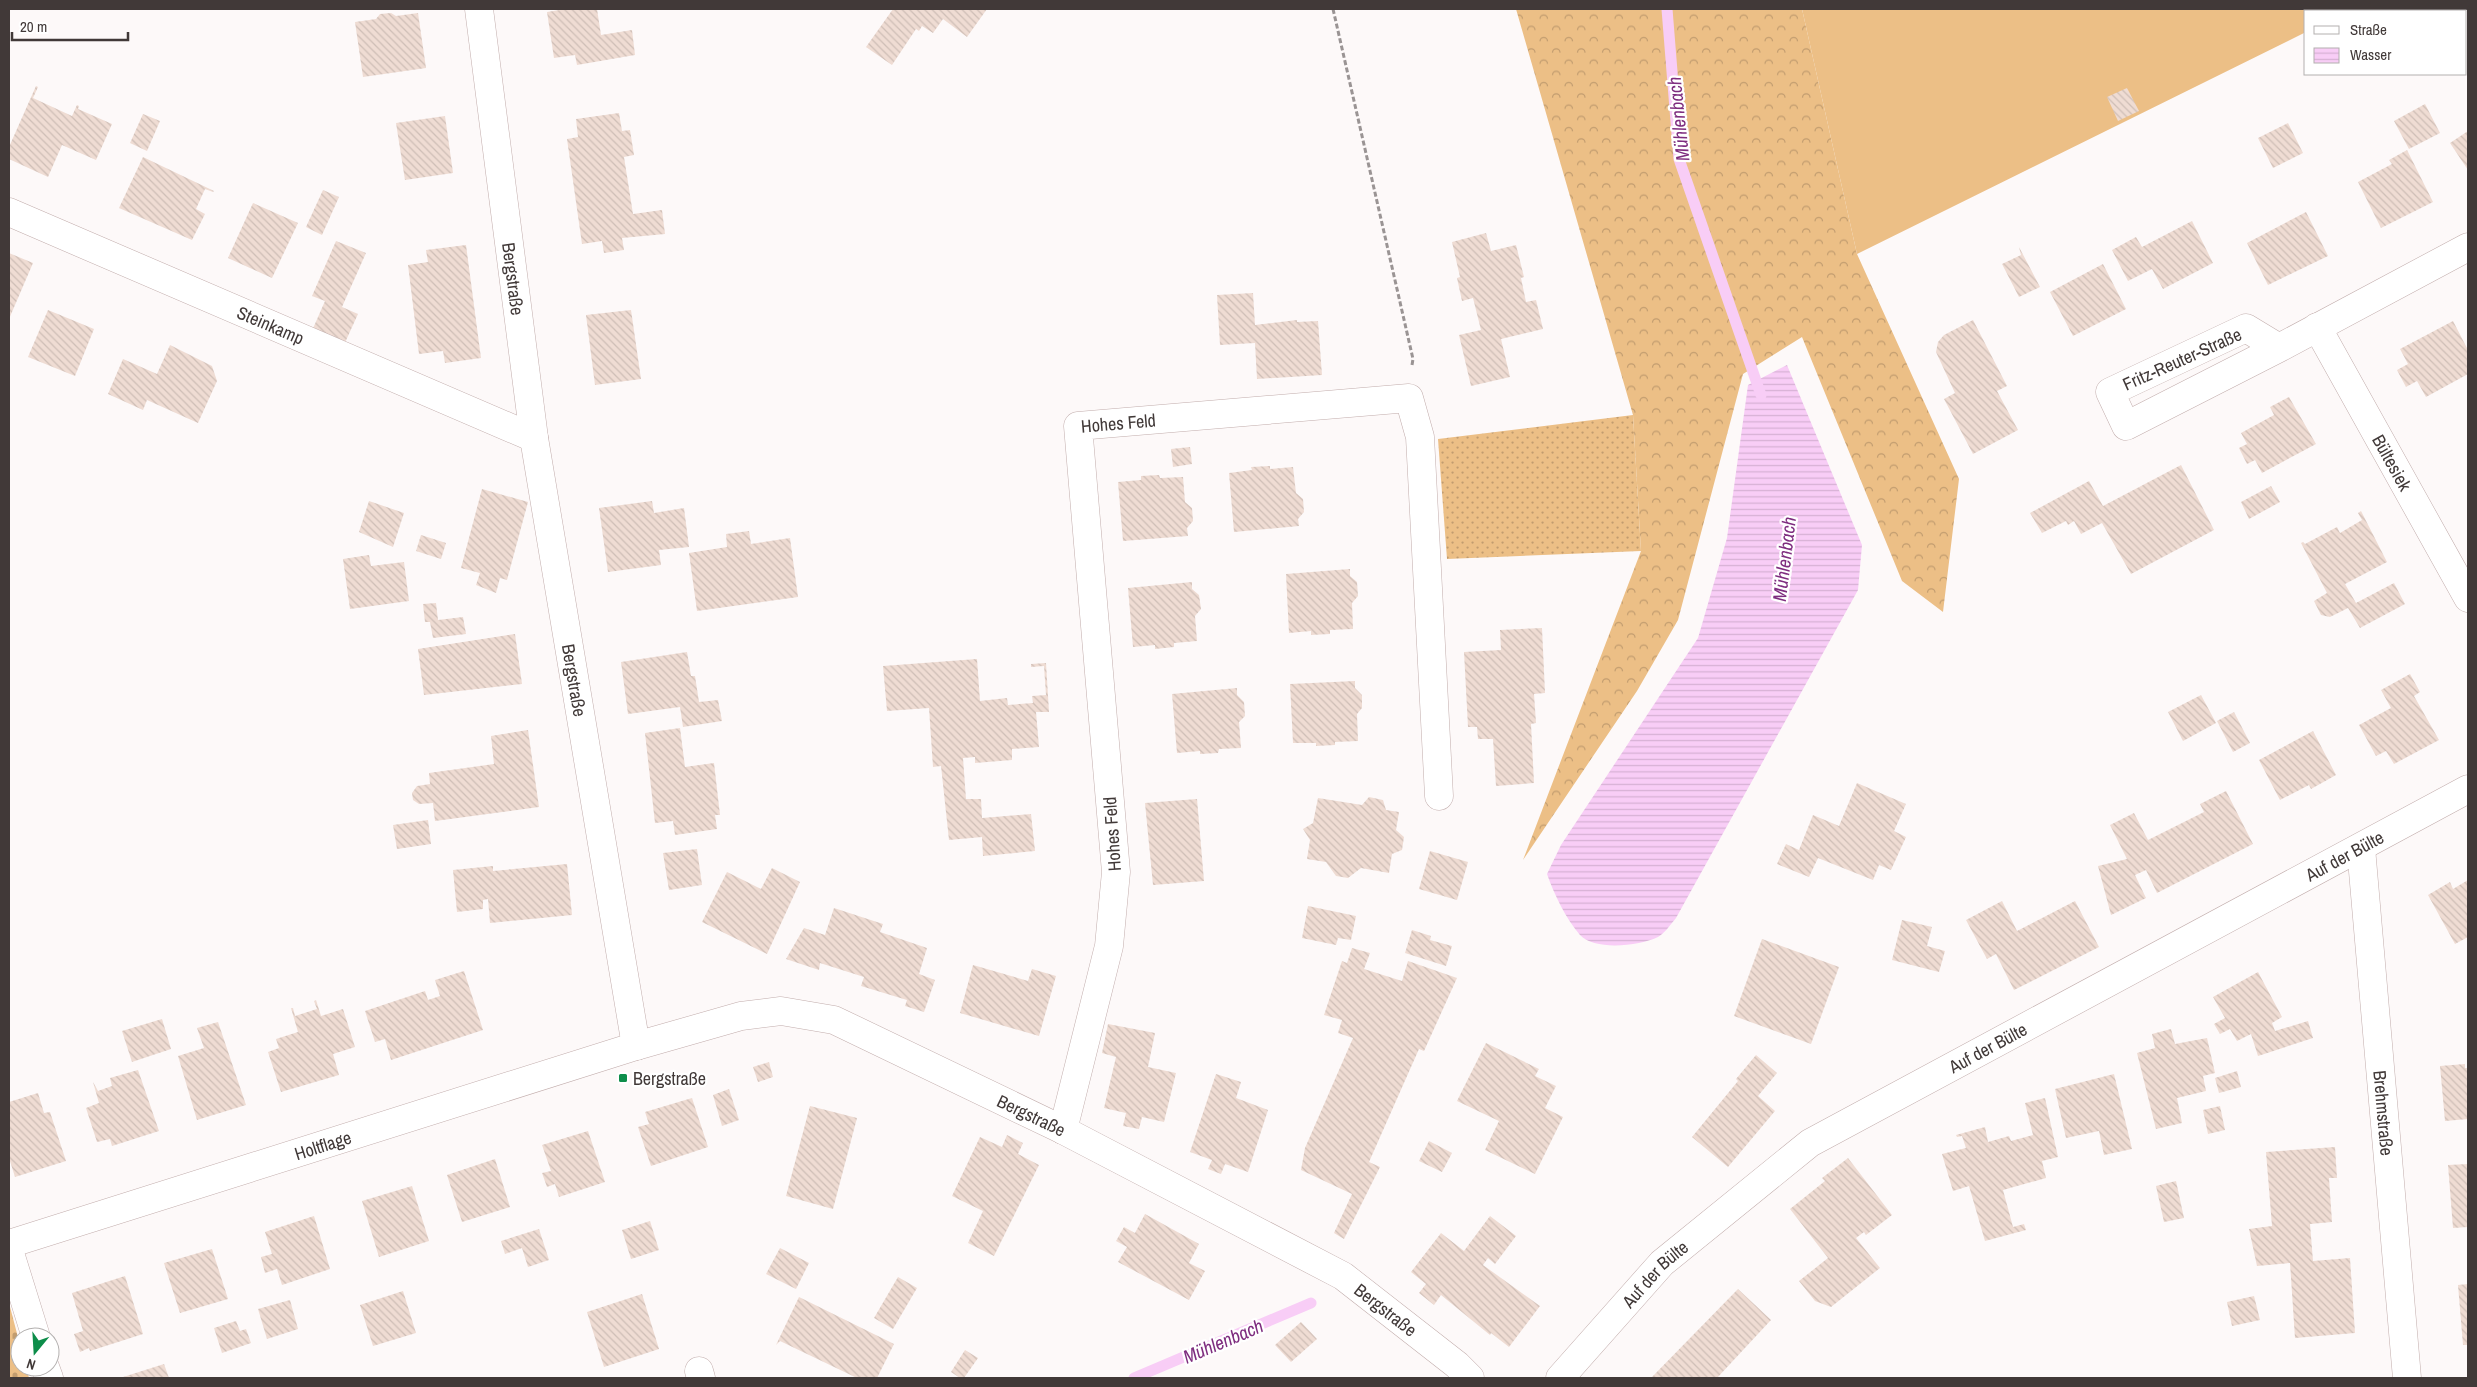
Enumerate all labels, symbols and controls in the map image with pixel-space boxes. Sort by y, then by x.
scale bar [12,10,129,42]
legend [2304,10,2467,75]
text: 20 m [20,16,47,37]
text: Straße [2350,19,2387,40]
text: Wasser [2350,44,2391,65]
water label: Mühlenbach [1661,75,1695,163]
street label: Bergstraße [497,241,531,317]
street label: Steinkamp [233,299,308,350]
street label: Fritz-Reuter-Straße [2118,322,2246,396]
street label: Hohes Feld [1080,407,1157,438]
street label: Bültesiek [2367,430,2418,496]
water label: Mühlenbach [1766,515,1802,603]
street label: Bergstraße [556,642,593,718]
street label: Hohes Feld [1097,796,1127,872]
street label: Auf der Bülte [2300,824,2388,887]
street label: Auf der Bülte [1943,1016,2031,1079]
place label: Bergstraße [633,1066,706,1091]
street label: Brehmstraße [2368,1069,2400,1157]
marker: Bergstraße [617,1072,629,1084]
street label: Bergstraße [993,1088,1070,1142]
street label: Holtflage [291,1124,354,1166]
street label: Auf der Bülte [1615,1234,1693,1314]
street label: Bergstraße [1349,1277,1422,1342]
water label: Mühlenbach [1179,1312,1267,1370]
north arrow [10,1327,60,1377]
text: N [24,1355,38,1374]

